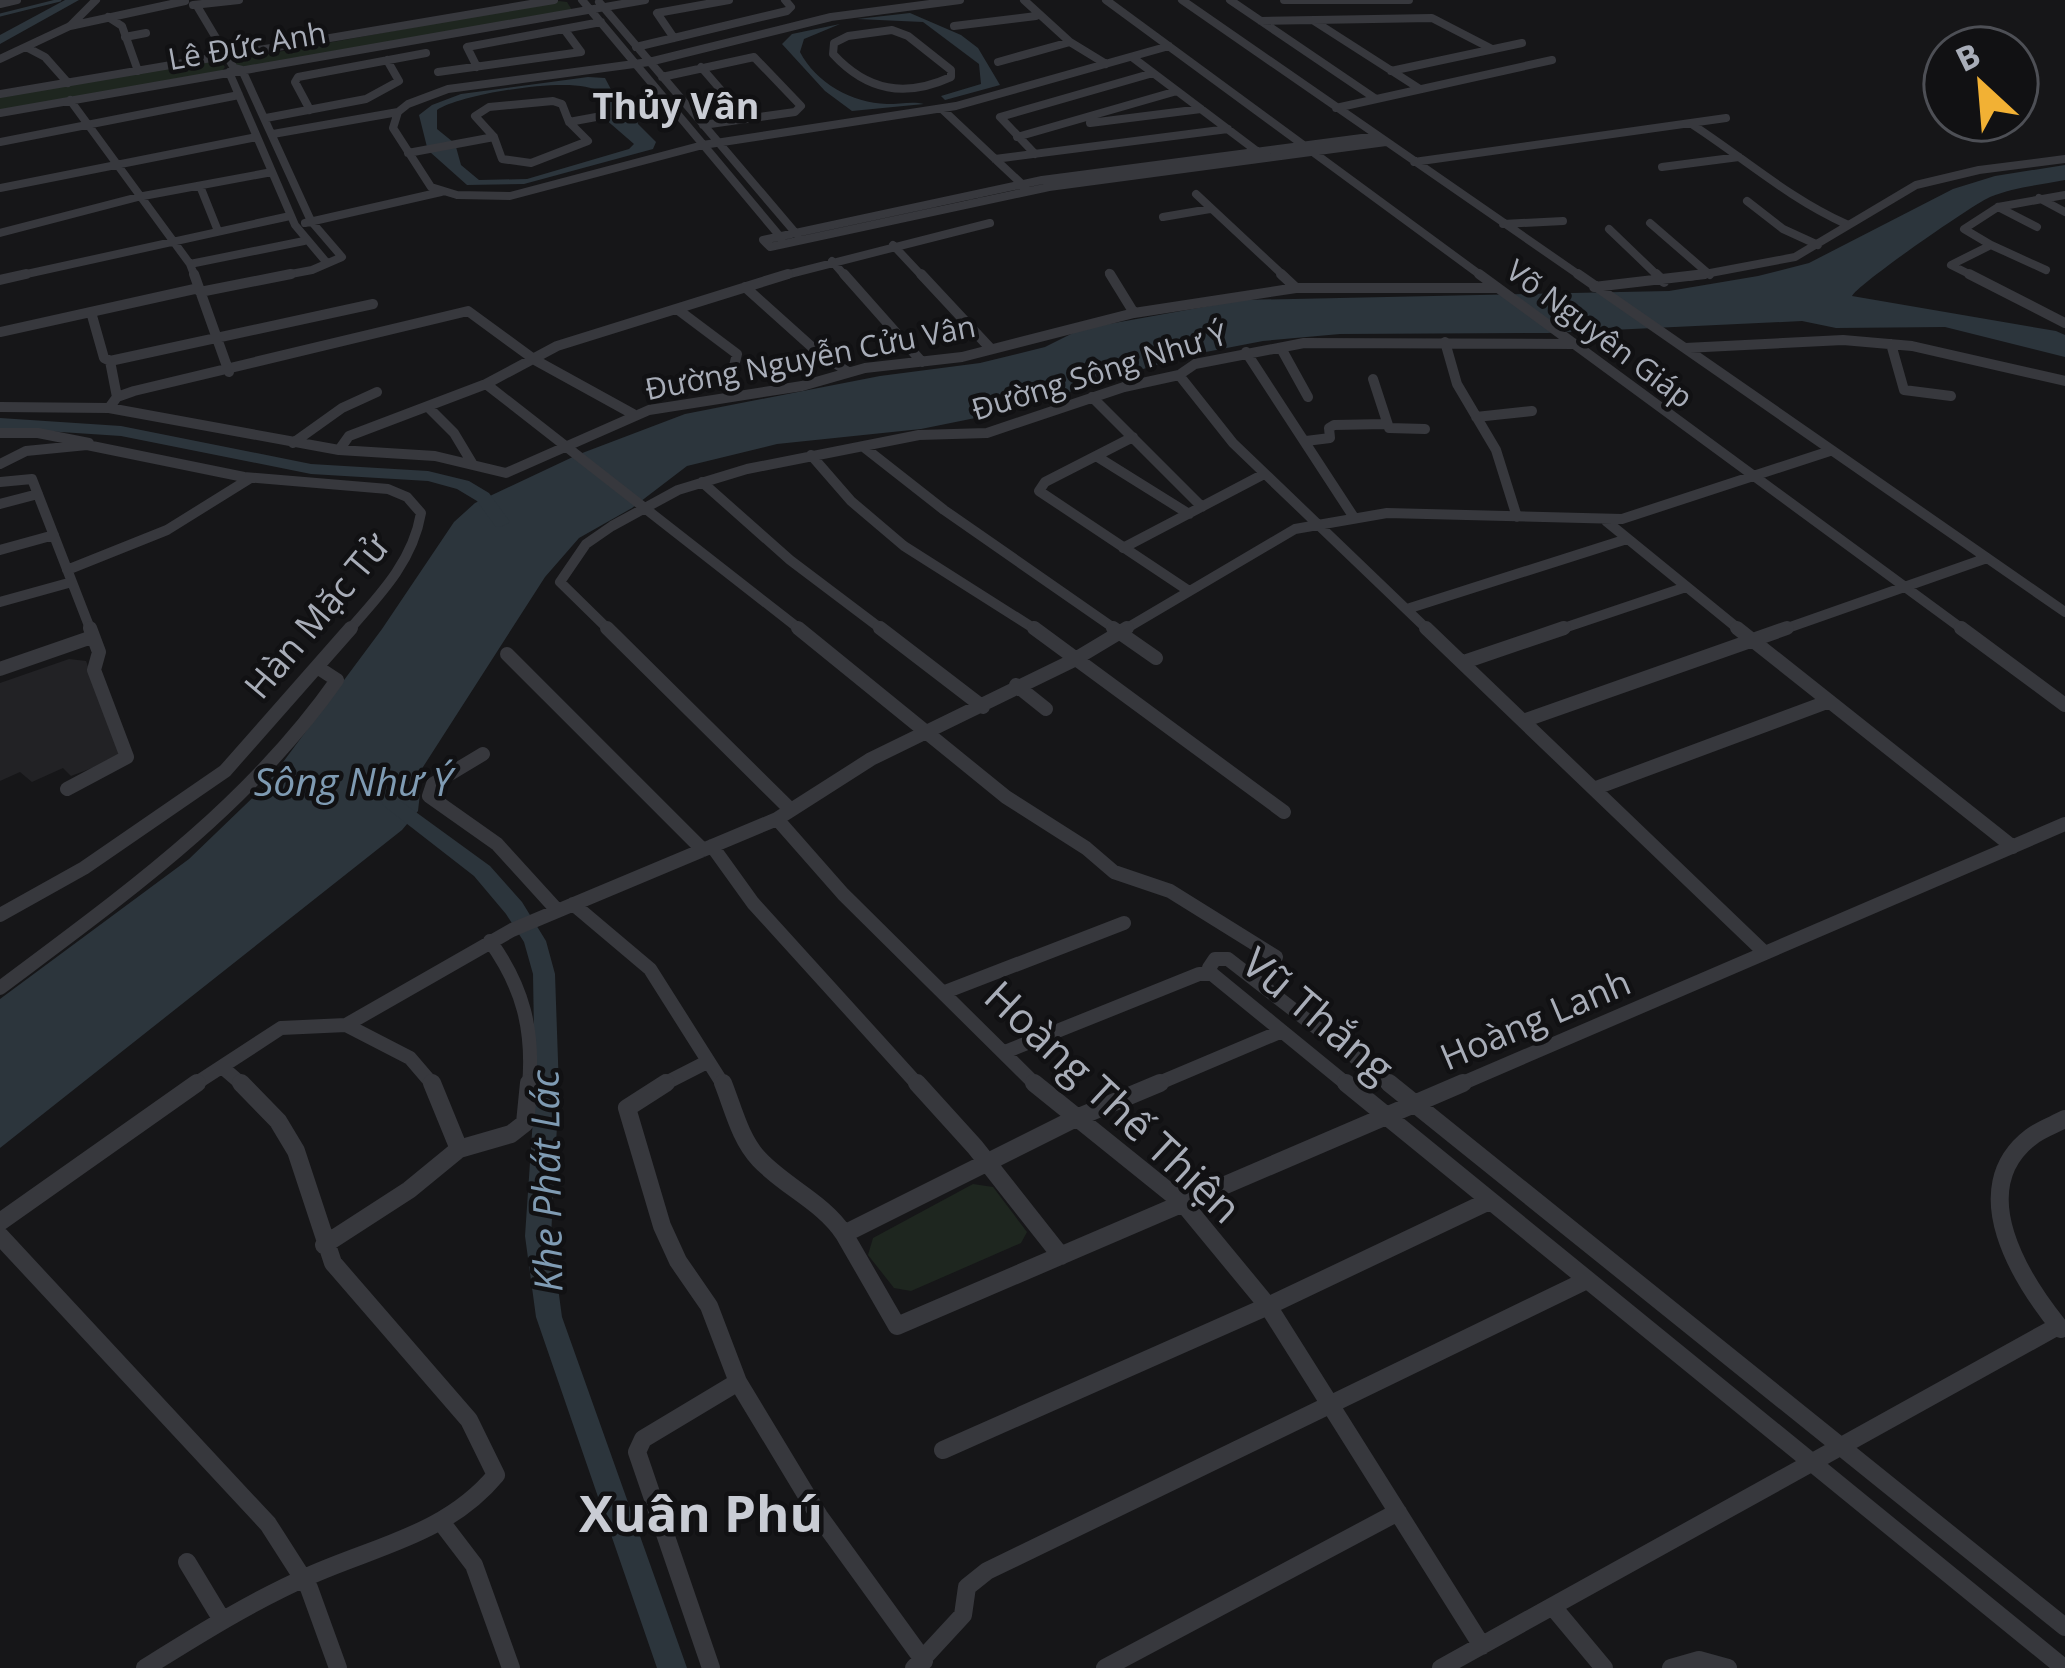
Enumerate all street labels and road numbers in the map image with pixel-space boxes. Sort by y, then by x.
street label: Lê Đức Anh [165,11,329,79]
street label: Võ Nguyên Giáp [1498,249,1702,417]
street label: Đường Nguyễn Cửu Vân [641,305,979,409]
street label: Đường Sông Như Ý [966,313,1232,429]
street label: Hàn Mặc Tử [233,522,401,709]
street label: Vũ Thắng [1231,934,1407,1094]
street label: Hoàng Lanh [1432,957,1638,1081]
street label: Hoàng Thế Thiện [973,967,1255,1235]

